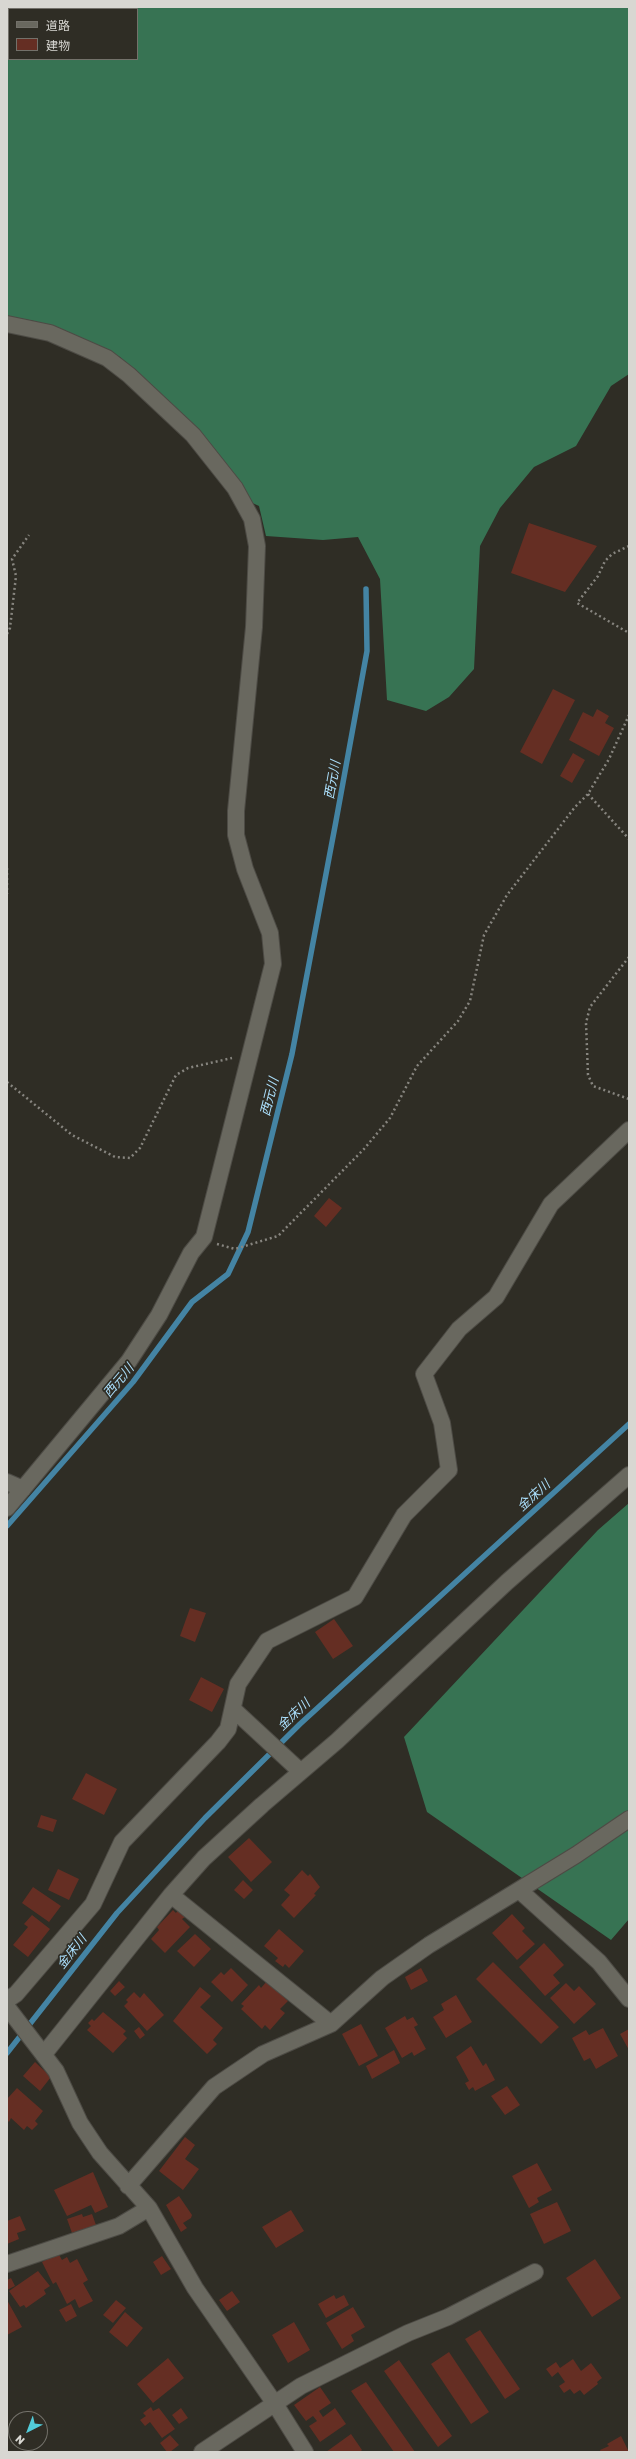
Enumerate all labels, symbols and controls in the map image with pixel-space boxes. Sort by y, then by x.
legend [8,8,138,60]
text: 道路 [46,19,70,33]
text: 建物 [46,39,70,53]
water label: 西元川 [322,759,344,801]
water label: 西元川 [258,1076,282,1118]
water label: 西元川 [100,1361,138,1401]
water label: 金床川 [514,1477,554,1515]
water label: 金床川 [274,1696,314,1734]
water label: 金床川 [54,1932,90,1972]
north arrow [8,2411,48,2451]
text: N [13,2432,28,2447]

